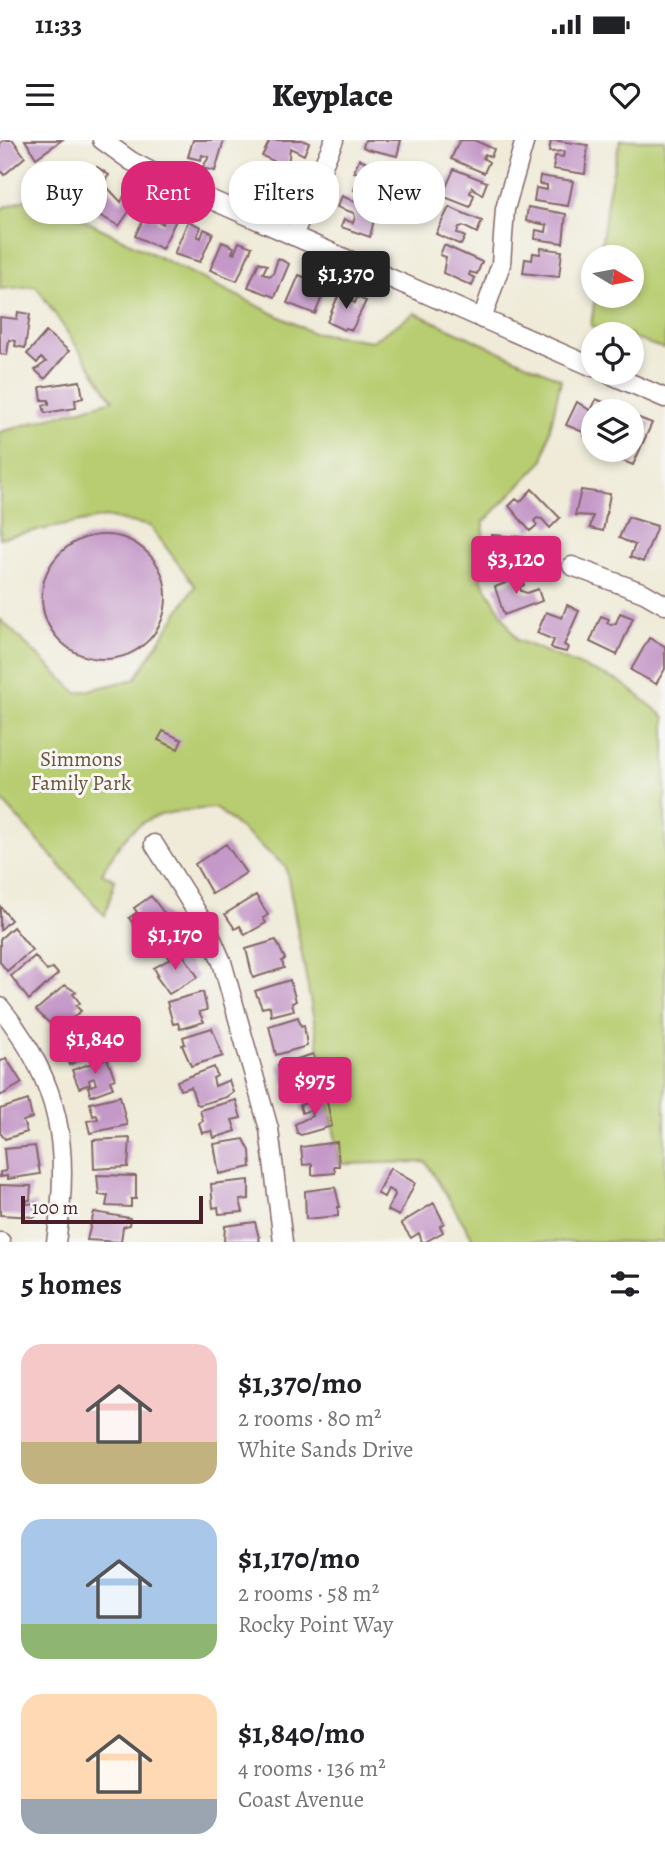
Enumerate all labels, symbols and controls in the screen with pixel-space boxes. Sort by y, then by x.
text: 11:33 [35,7,82,42]
text: Keyplace [272,73,393,117]
icon: menu [21,76,59,114]
icon: heart [606,76,644,114]
chip: Buy [21,161,107,224]
chip: Rent [121,161,215,224]
chip: Filters [229,161,339,224]
chip: New [353,161,445,224]
north arrow [581,245,644,308]
map controls [581,245,644,462]
pin: $1,370 [289,251,403,311]
text: $1,370 [318,258,374,289]
button: locate [581,322,644,385]
button: layers [581,399,644,462]
pin: $3,120 [459,536,573,596]
text: $3,120 [487,543,545,574]
park label: Simmons Family Park [30,745,132,797]
pin: $1,170 [118,912,232,972]
text: $1,170 [148,919,202,950]
pin: $1,840 [38,1016,152,1076]
text: $1,840 [66,1023,124,1054]
pin: $975 [274,1058,356,1117]
text: $975 [294,1064,336,1095]
scale bar [21,1193,203,1225]
text: 100 m [32,1195,78,1221]
text: 5 homes [21,1264,122,1304]
icon: filters [606,1265,644,1303]
text: $1,370/mo [238,1363,362,1403]
icon: home [77,1372,161,1456]
text: 2 rooms · 80 m² [238,1403,382,1434]
text: White Sands Drive [238,1434,413,1465]
text: $1,170/mo [238,1538,360,1578]
icon: home [77,1547,161,1631]
text: 2 rooms · 58 m² [238,1578,379,1609]
text: Rocky Point Way [238,1609,393,1640]
text: $1,840/mo [238,1713,365,1753]
icon: home [77,1722,161,1806]
text: 4 rooms · 136 m² [238,1753,386,1784]
text: Coast Avenue [238,1784,364,1815]

